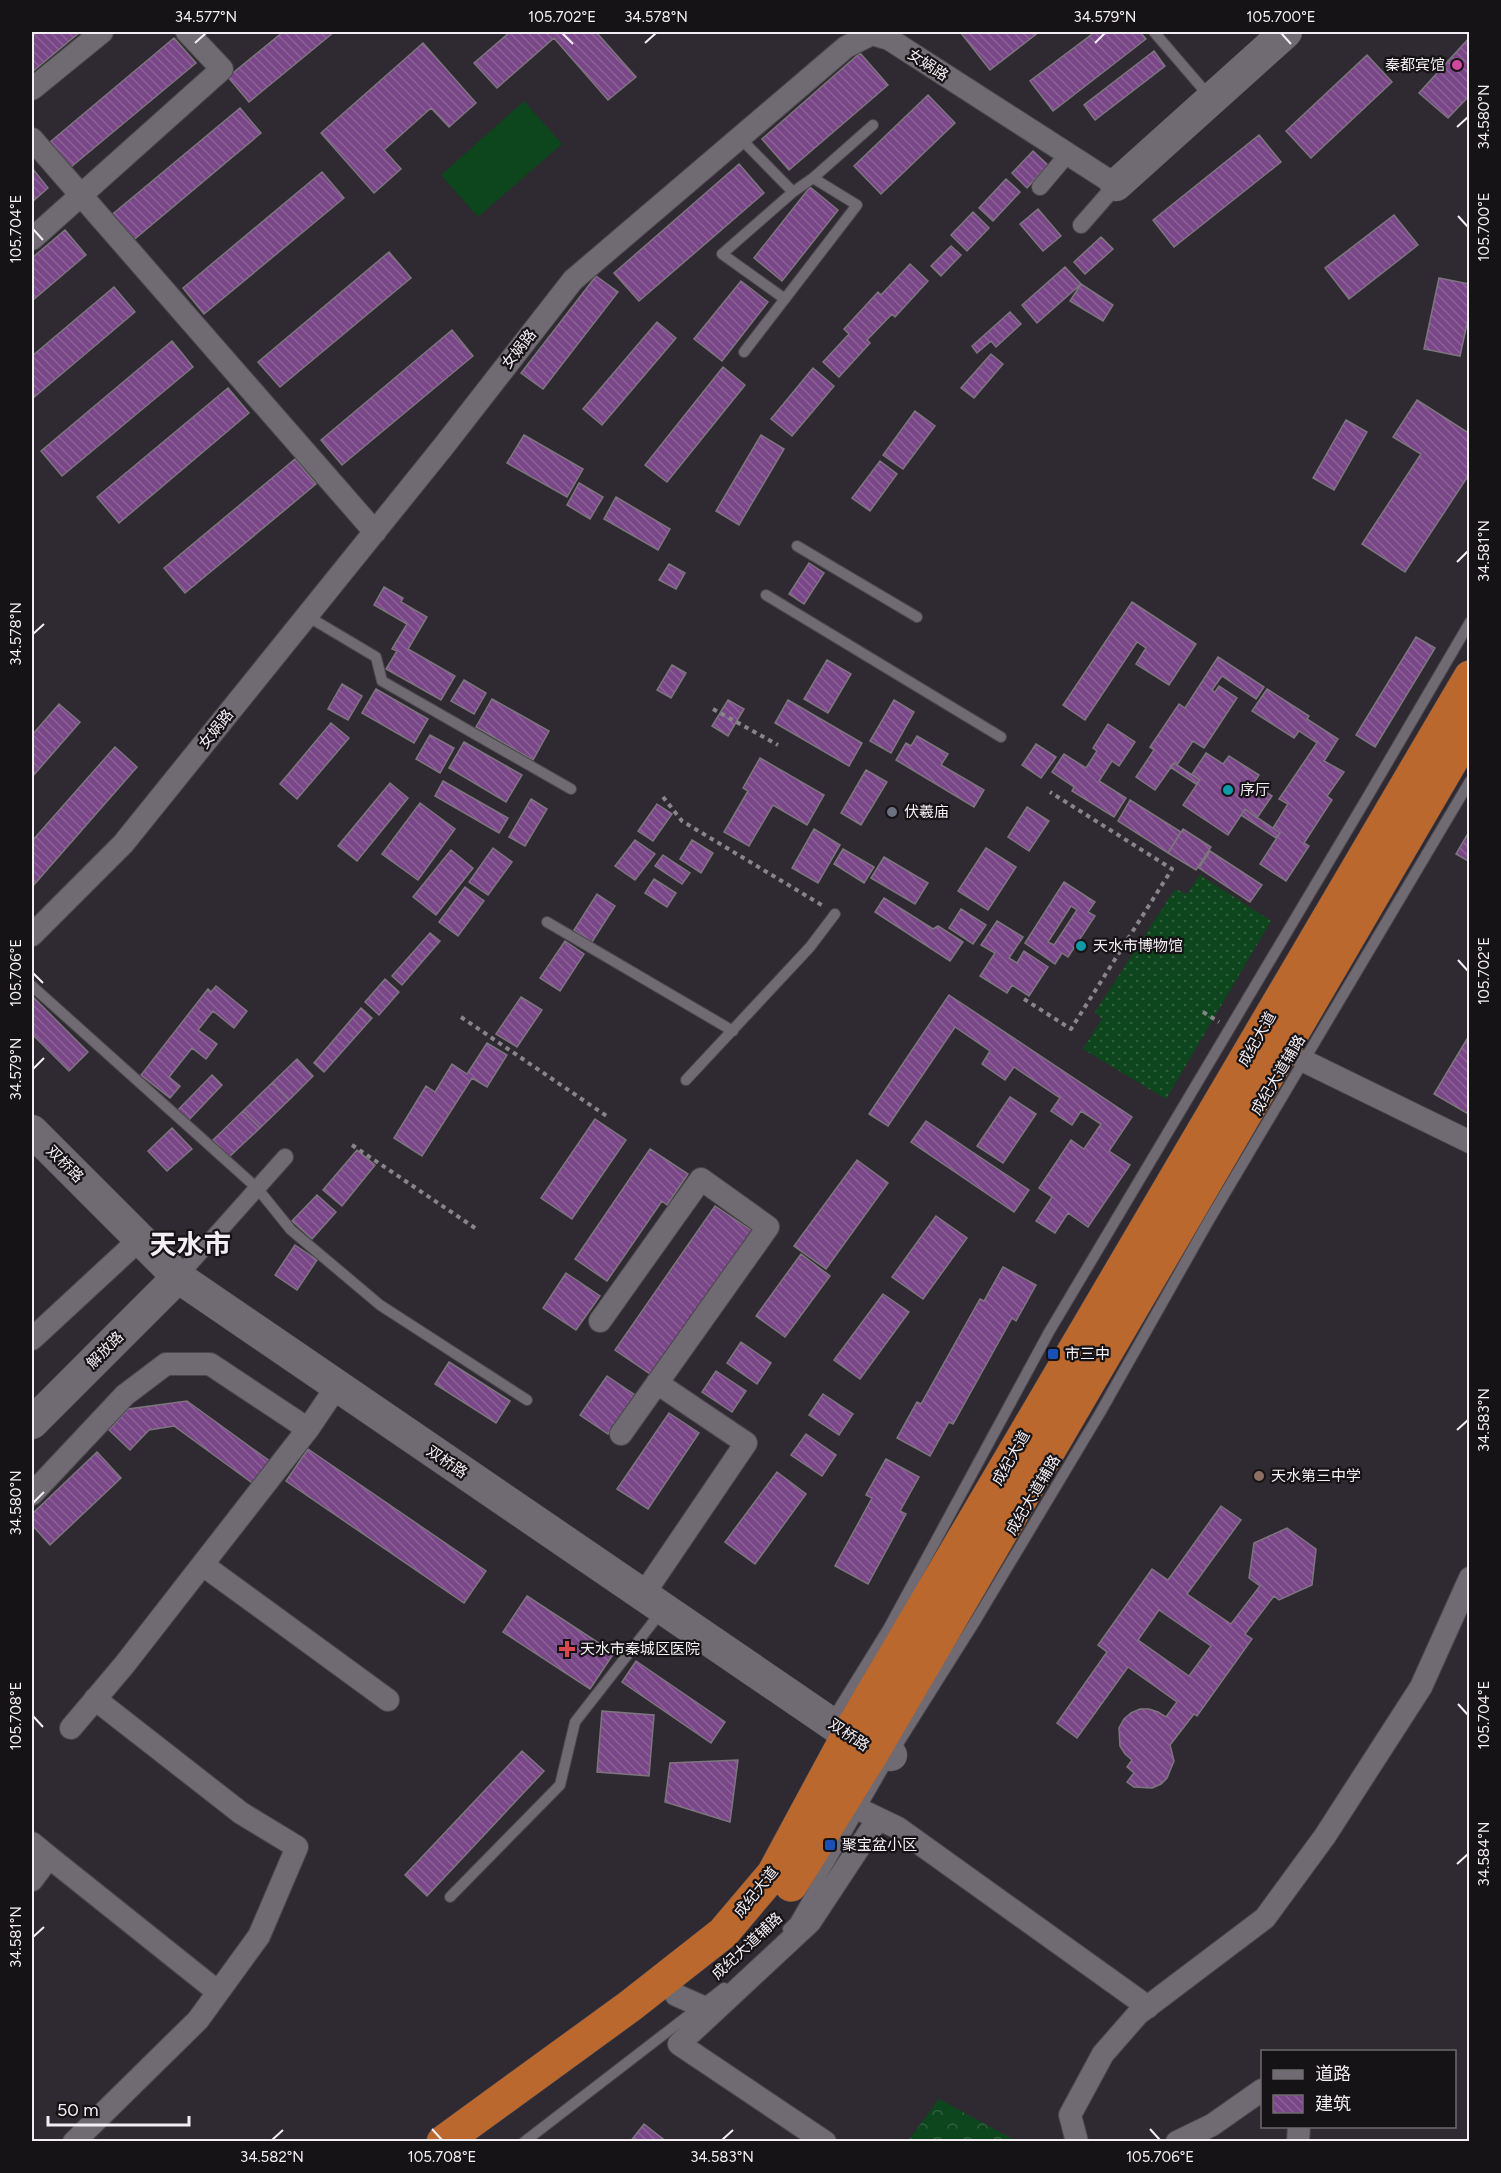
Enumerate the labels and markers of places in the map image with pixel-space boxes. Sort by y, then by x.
place label: 秦都宾馆 [1385,56,1445,74]
marker: 秦都宾馆 [1450,58,1464,72]
place label: 序厅 [1240,781,1270,799]
marker: 序厅 [1221,783,1235,797]
place label: 伏羲庙 [904,803,949,821]
marker: 伏羲庙 [885,805,899,819]
place label: 天水市博物馆 [1093,937,1183,955]
marker: 天水市博物馆 [1074,939,1088,953]
place label: 市三中 [1065,1345,1110,1363]
marker: 市三中 [1046,1347,1060,1361]
place label: 天水第三中学 [1271,1467,1361,1485]
marker: 天水第三中学 [1252,1469,1266,1483]
marker: 天水市秦城区医院 [558,1640,576,1658]
place label: 天水市秦城区医院 [580,1640,700,1658]
place label: 聚宝盆小区 [842,1836,917,1854]
marker: 聚宝盆小区 [823,1838,837,1852]

